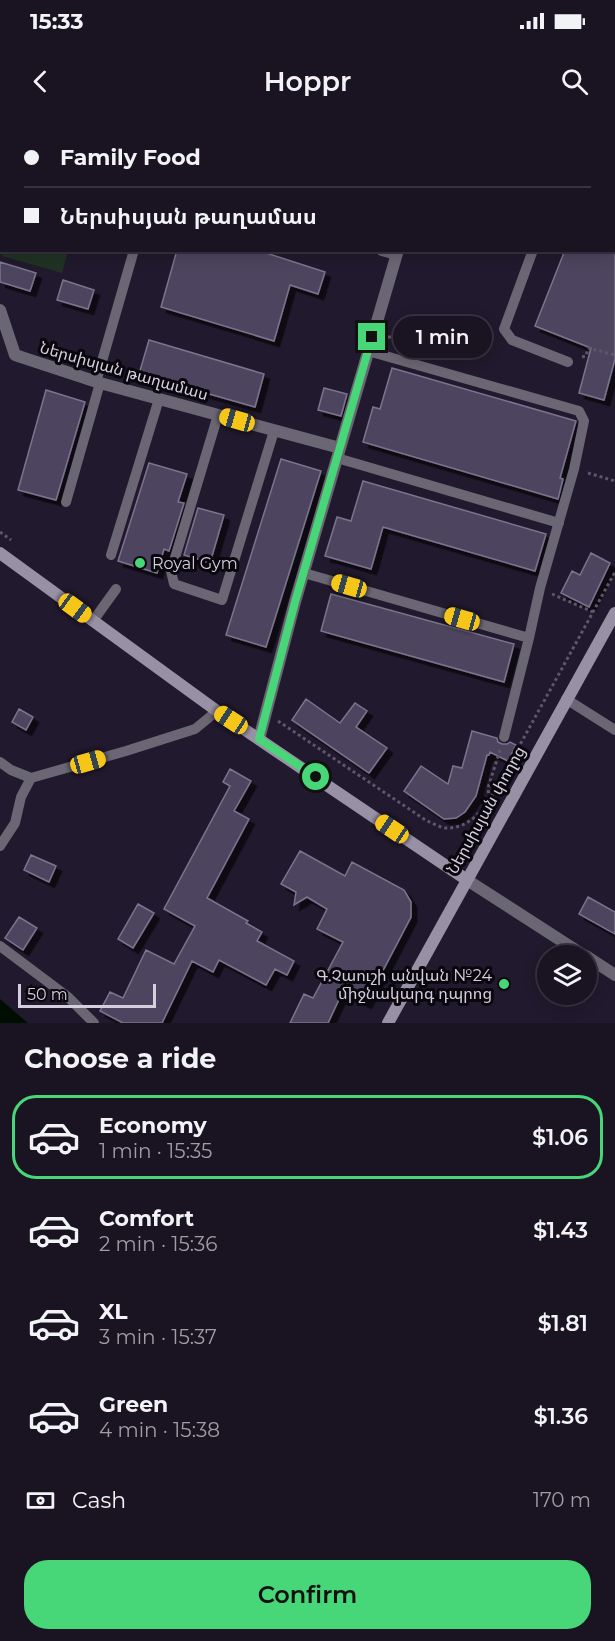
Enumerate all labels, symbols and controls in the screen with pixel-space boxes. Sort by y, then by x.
text: 15:33 [30,8,83,35]
icon: back [24,65,57,98]
text: Hoppr [264,65,351,98]
icon: search [558,65,591,98]
text: Family Food [60,144,201,171]
text: Ներսիսյան թաղամաս [60,203,317,230]
callout: 1 min [393,316,492,358]
route end [358,323,385,350]
text: 1 min [416,325,469,349]
street label: Ներսիսյան թաղամաս [38,338,210,404]
car [217,406,257,434]
place label: Royal Gym [152,554,238,573]
marker: Royal Gym [133,556,147,570]
car [329,572,369,600]
car [55,590,95,626]
car [442,605,482,633]
car [211,703,251,737]
street label: Ներսիսյան փողոց [443,743,529,877]
car [68,748,108,776]
route start [302,763,329,790]
car [372,811,412,847]
map controls [537,945,597,1005]
button: layers [537,945,597,1005]
place label: Գ.Չաուշի անվան №24 միջնակարգ դպրոց [316,966,492,1003]
marker: Գ.Չաուշի անվան №24 միջնակարգ դպրոց [497,977,511,991]
scale bar [18,981,156,1008]
text: 50 m [27,985,68,1004]
text: Choose a ride [24,1042,216,1075]
icon: car [27,1110,81,1164]
text: Economy [99,1112,207,1139]
text: $1.06 [532,1124,588,1151]
text: 1 min · 15:35 [99,1139,212,1163]
icon: car [27,1203,81,1257]
text: Comfort [99,1205,194,1232]
text: $1.43 [533,1217,588,1244]
text: 2 min · 15:36 [99,1232,217,1256]
icon: car [27,1296,81,1350]
text: XL [99,1298,128,1325]
text: $1.81 [538,1310,588,1337]
text: 3 min · 15:37 [99,1325,217,1349]
icon: car [27,1389,81,1443]
text: Green [99,1391,168,1418]
text: $1.36 [534,1403,588,1430]
text: 4 min · 15:38 [99,1418,220,1442]
icon: cash [24,1484,57,1517]
text: Cash [72,1487,126,1514]
text: 170 m [533,1488,591,1512]
button: Confirm [24,1560,591,1629]

